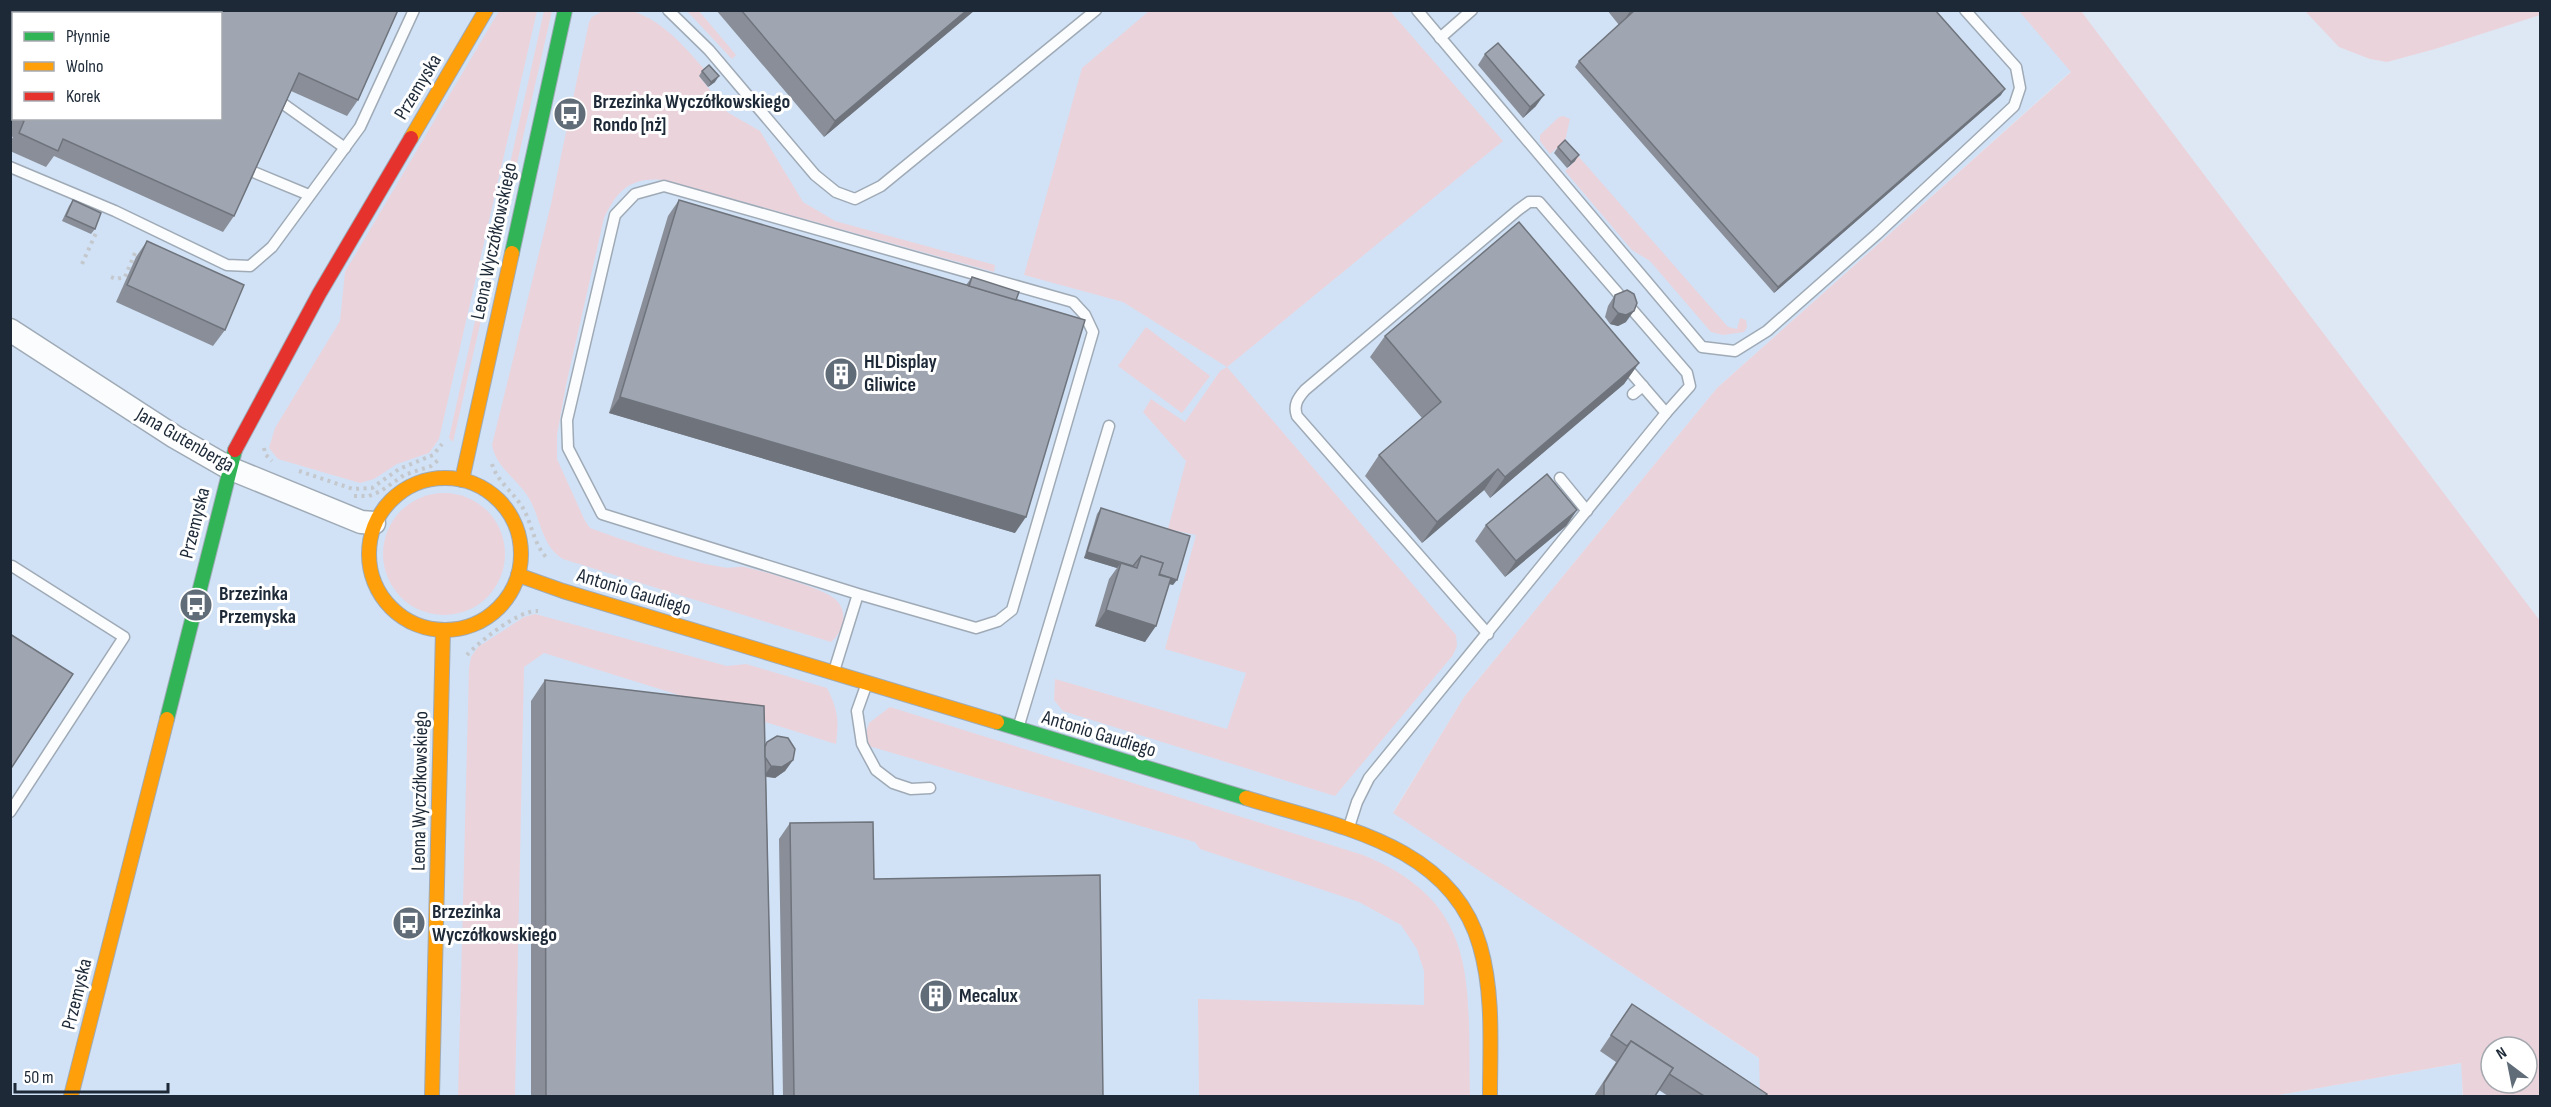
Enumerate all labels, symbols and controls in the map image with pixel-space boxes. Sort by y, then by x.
legend [12,12,222,120]
text: Płynnie [66,26,110,47]
street label: Przemyska [389,50,447,124]
text: Wolno [66,56,103,77]
text: Korek [66,86,100,107]
place label: Brzezinka Wyczółkowskiego Rondo [nż] [593,90,790,137]
bus stop icon: Brzezinka Wyczółkowskiego Rondo [nż] [552,96,588,132]
street label: Leona Wyczółkowskiego [466,160,522,322]
place label: HL Display Gliwice [864,350,937,397]
building icon: HL Display Gliwice [823,356,859,392]
street label: Jana Gutenberga [131,402,238,478]
street label: Przemyska [175,485,215,561]
street label: Antonio Gaudiego [573,563,694,621]
place label: Brzezinka Przemyska [219,582,296,629]
bus stop icon: Brzezinka Przemyska [178,587,214,623]
street label: Antonio Gaudiego [1038,705,1159,763]
street label: Leona Wyczółkowskiego [407,711,433,871]
place label: Brzezinka Wyczółkowskiego [432,900,557,947]
bus stop icon: Brzezinka Wyczółkowskiego [391,905,427,941]
street label: Przemyska [57,956,97,1032]
building icon: Mecalux [918,978,954,1014]
place label: Mecalux [959,984,1018,1008]
north arrow [2479,1035,2539,1095]
text: N [2493,1043,2511,1064]
scale bar [15,1056,168,1094]
text: 50 m [24,1067,54,1088]

